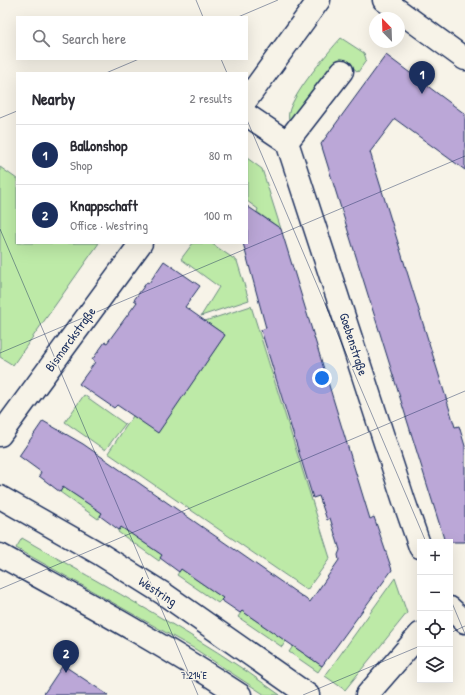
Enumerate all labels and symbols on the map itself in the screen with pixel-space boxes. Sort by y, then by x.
north arrow [369,12,405,48]
pin: 1 [409,61,435,94]
street label: Bismarckstraße [41,303,99,375]
street label: Goebenstraße [335,310,373,378]
your location [312,368,332,388]
street label: Westring [135,572,181,610]
pin: 2 [53,640,79,673]
text: 7.214°E [181,669,208,682]

